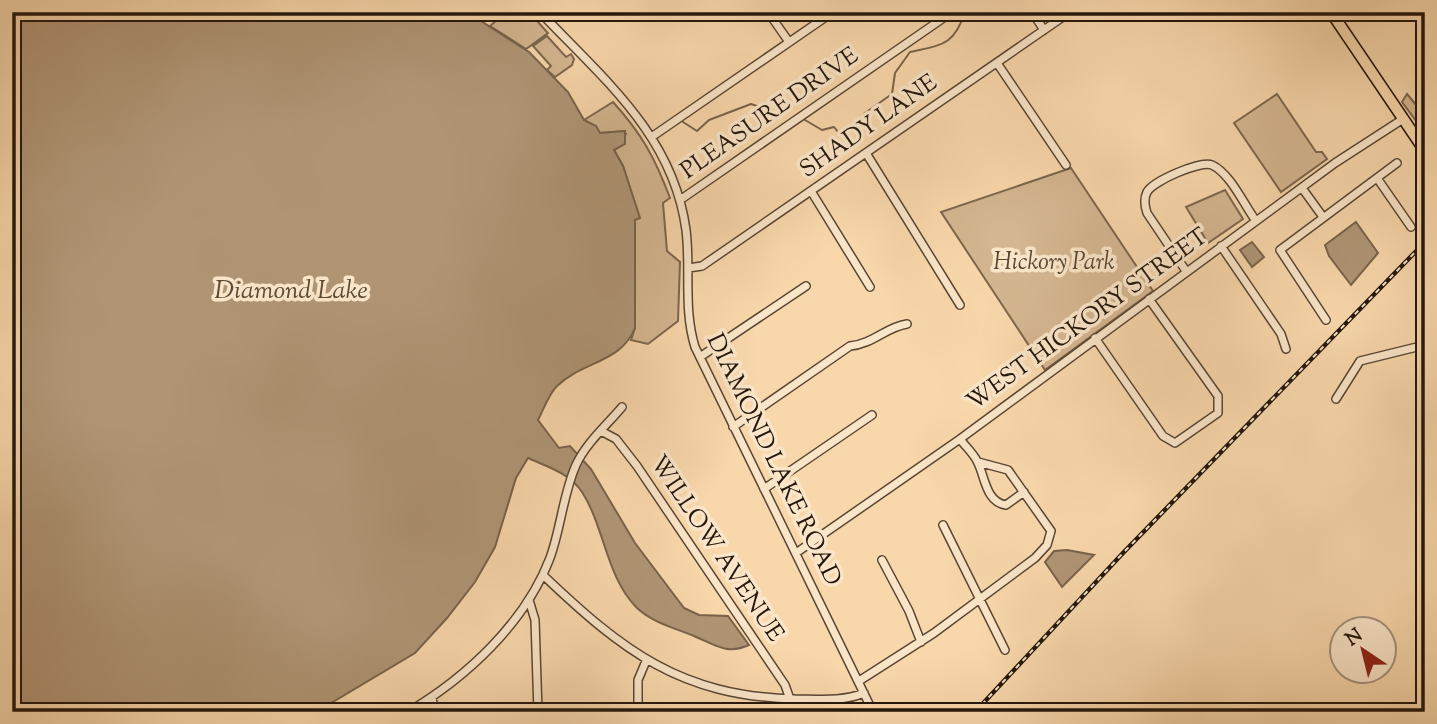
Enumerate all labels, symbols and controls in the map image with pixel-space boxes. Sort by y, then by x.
street label: PLEASURE DRIVE [674,39,866,188]
street label: SHADY LANE [793,67,945,187]
street label: WEST HICKORY STREET [960,221,1216,419]
park label: Hickory Park [993,246,1115,280]
water label: Diamond Lake [214,273,368,310]
street label: DIAMOND LAKE ROAD [697,328,849,592]
street label: WILLOW AVENUE [641,449,791,649]
north arrow [1328,616,1398,686]
text: N [1341,623,1369,654]

